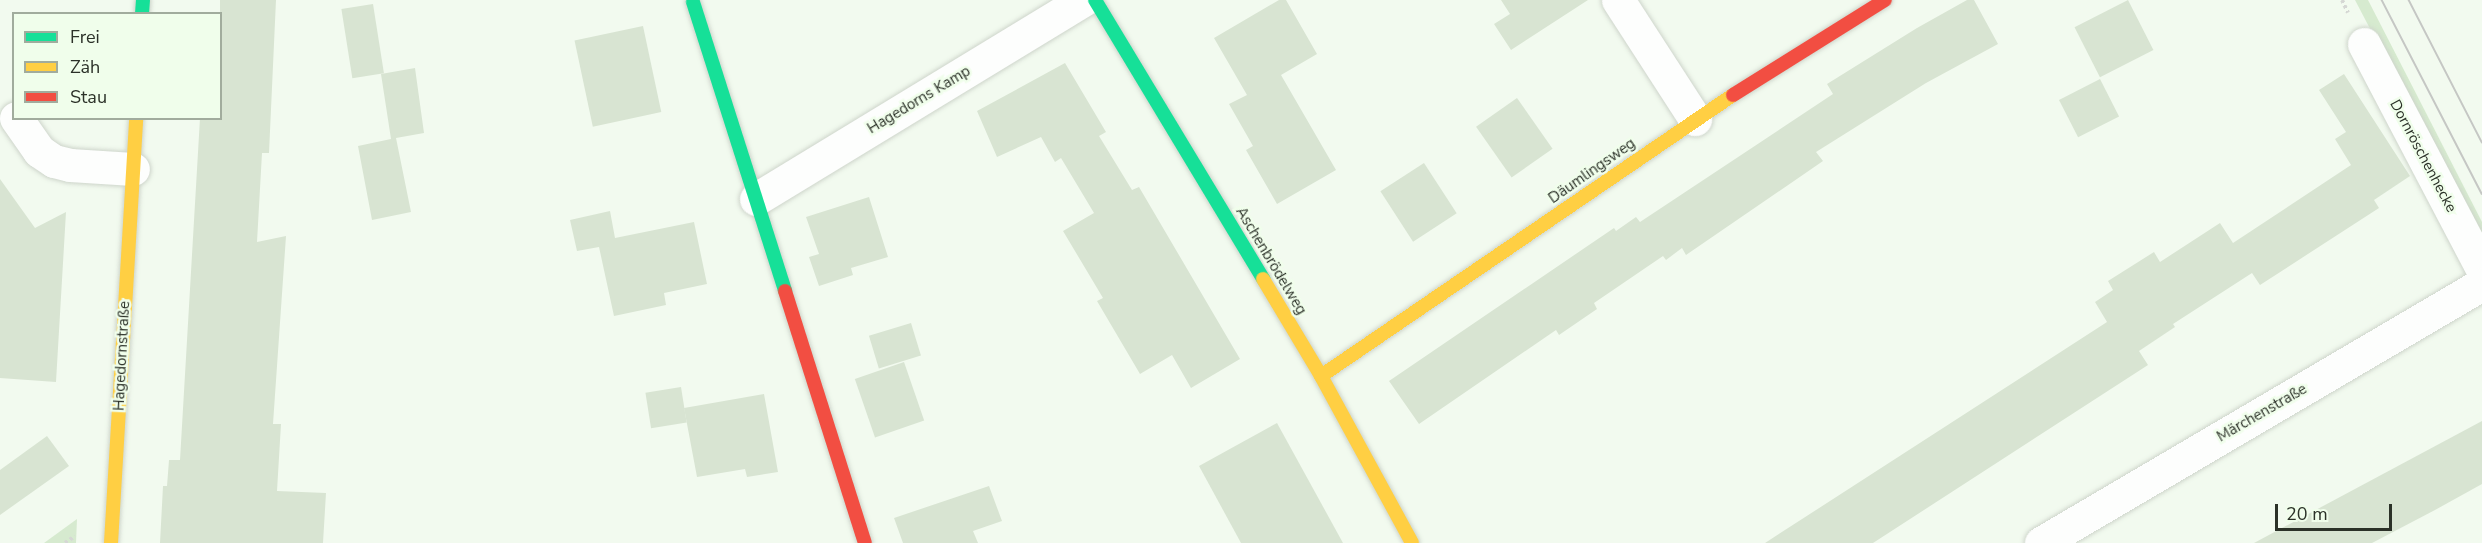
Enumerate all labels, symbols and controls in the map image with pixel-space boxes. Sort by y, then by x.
legend [12,12,222,120]
text: Frei [70,25,100,49]
text: Zäh [70,55,100,79]
street label: Hagedorns Kamp [864,62,974,138]
text: Stau [70,85,107,109]
street label: Dornröschenhecke [2386,97,2460,215]
street label: Däumlingsweg [1545,134,1639,208]
street label: Aschenbrödelweg [1232,204,1310,318]
street label: Hagedornstraße [110,301,134,411]
street label: Märchenstraße [2214,380,2310,446]
scale bar [2278,492,2395,530]
text: 20 m [2286,502,2328,526]

